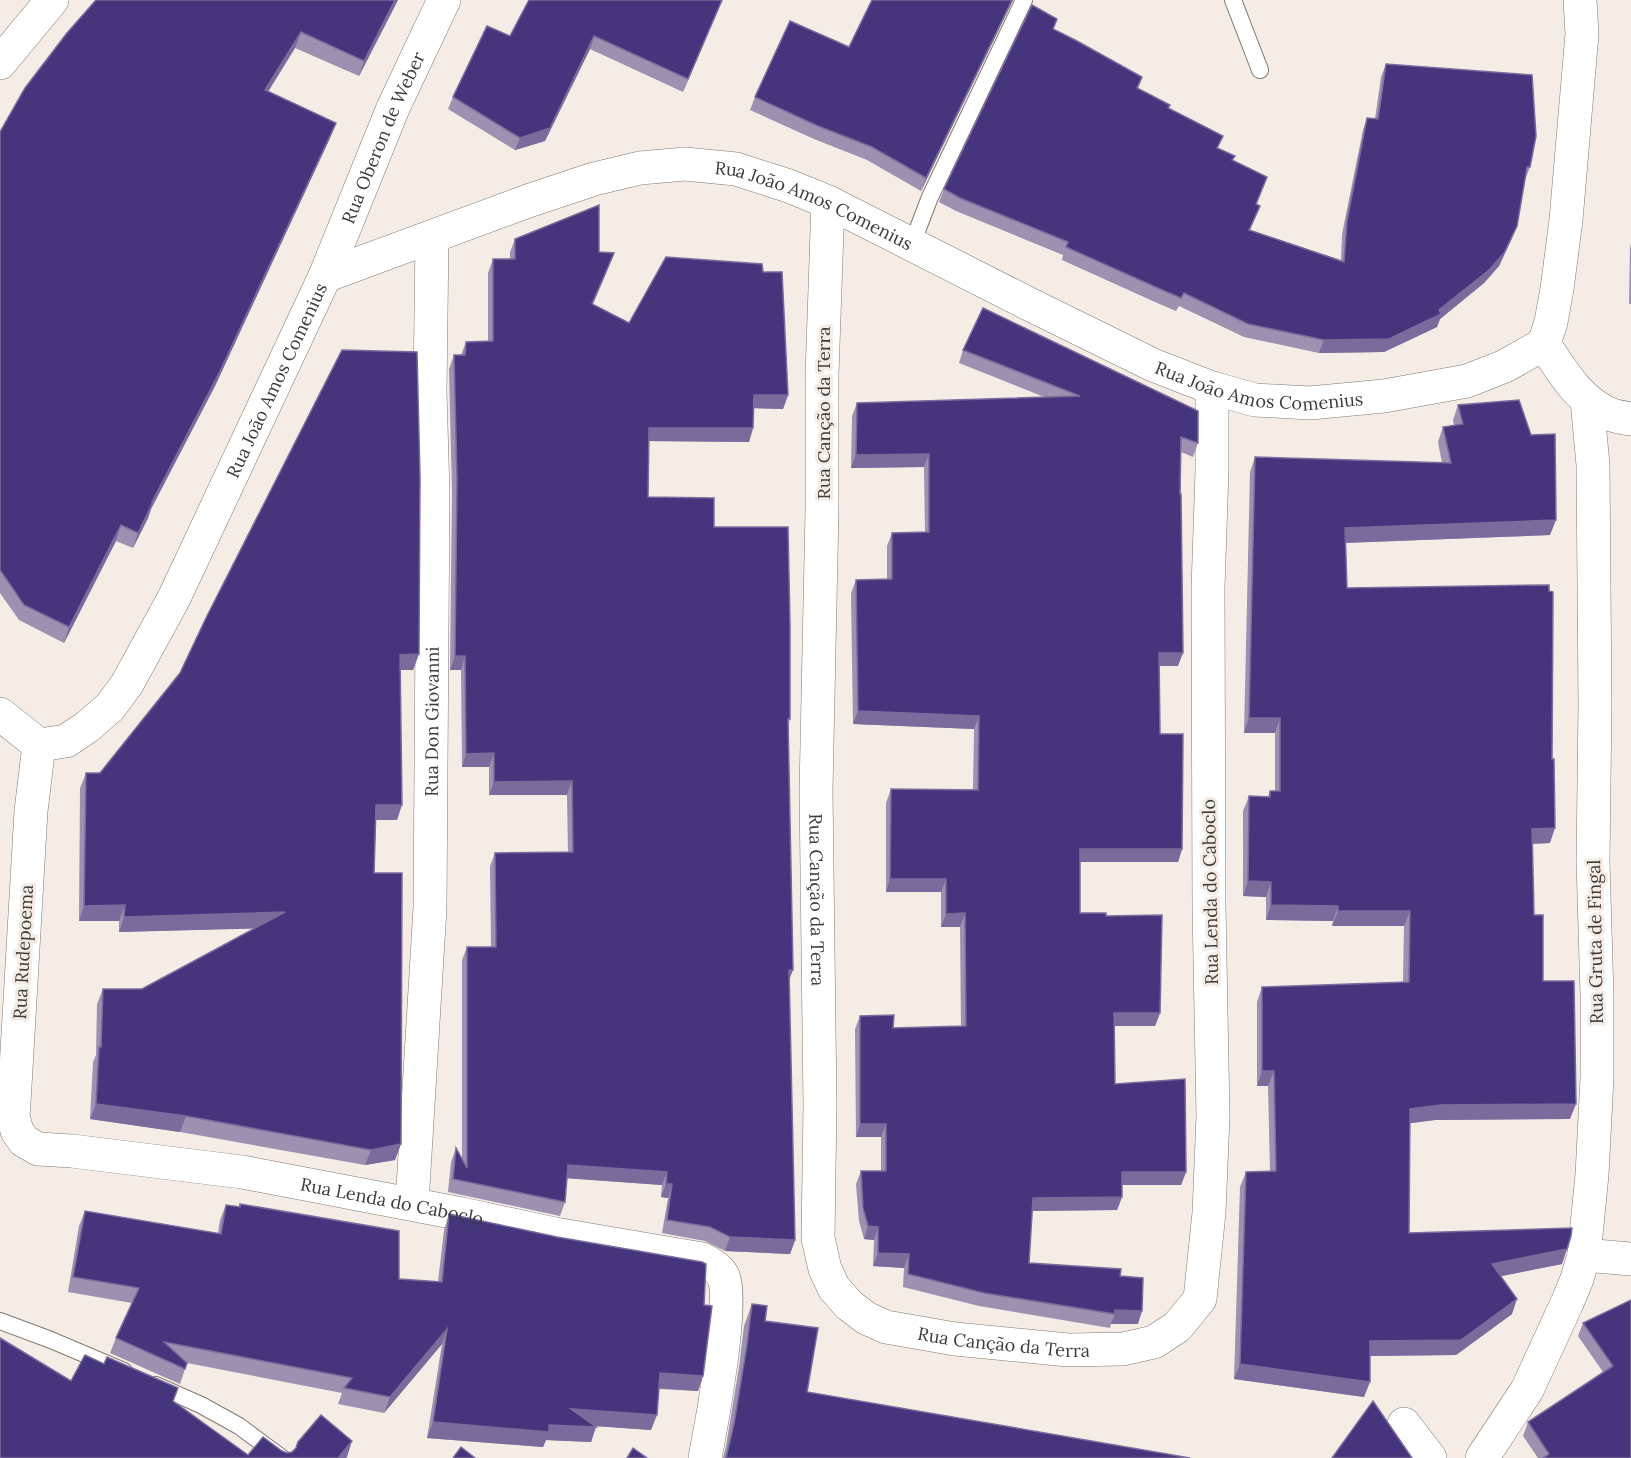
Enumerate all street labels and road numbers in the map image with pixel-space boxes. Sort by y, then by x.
street label: Rua Oberon de Weber [336,48,430,227]
street label: Rua João Amos Comenius [714,155,917,255]
street label: Rua João Amos Comenius [221,279,332,481]
street label: Rua Canção da Terra [812,327,835,499]
street label: Rua João Amos Comenius [1152,356,1364,415]
street label: Rua Don Giovanni [419,646,443,797]
street label: Rua Lenda do Caboclo [1197,799,1223,985]
street label: Rua Canção da Terra [805,813,830,986]
street label: Rua Gruta de Fingal [1582,859,1608,1024]
street label: Rua Rudepoema [8,884,38,1020]
street label: Rua Lenda do Caboclo [299,1172,486,1230]
street label: Rua Canção da Terra [916,1321,1090,1362]

